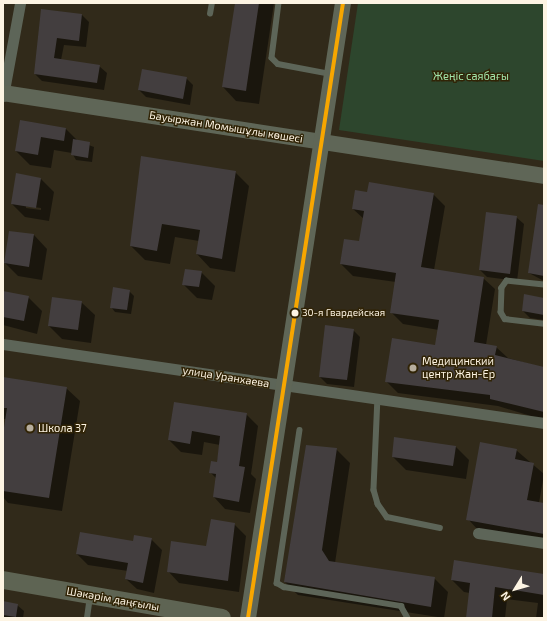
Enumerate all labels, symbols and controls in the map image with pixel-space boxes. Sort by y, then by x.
park label: Жеңіс саябағы [433,69,509,83]
street label: Бауыржан Момышұлы көшесі [148,108,304,146]
place label: 30-я Гвардейская [302,307,385,319]
marker: 30-я Гвардейская [290,308,300,318]
place label: Медицинский центр Жан-Ер [422,355,495,381]
marker: Медицинский центр Жан-Ер [407,362,419,374]
street label: улица Уранхаева [182,364,270,390]
place label: Школа 37 [38,421,87,435]
marker: Школа 37 [25,423,35,433]
north arrow [495,569,535,609]
street label: Шәкәрім даңғылы [66,584,160,614]
text: N [497,589,513,604]

